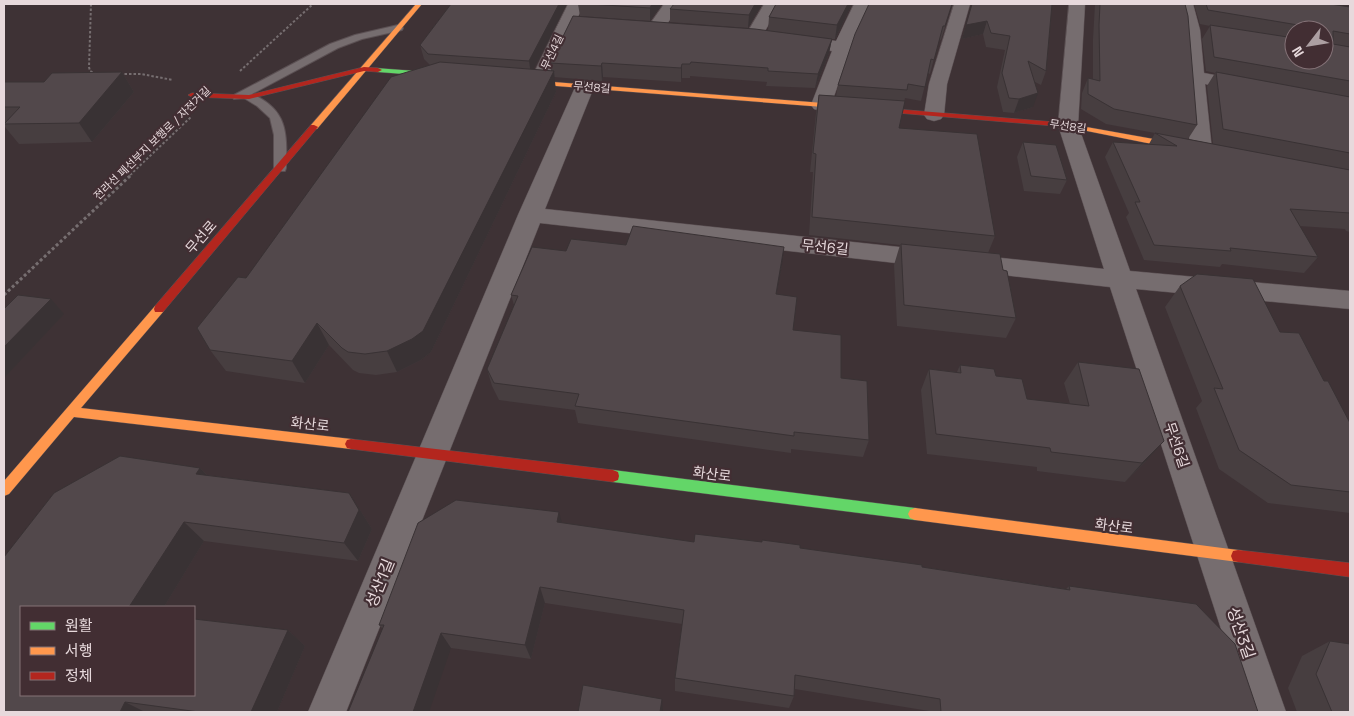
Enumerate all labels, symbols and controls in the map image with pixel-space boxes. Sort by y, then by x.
north arrow [1284,20,1334,70]
street label: 무선4길 [538,32,566,72]
text: N [1288,43,1308,60]
street label: 무선8길 [573,78,611,96]
street label: 전라선 폐선부지 보행로 / 자전거길 [91,83,213,203]
street label: 무선8길 [1049,116,1087,136]
street label: 무선로 [182,216,221,257]
street label: 무선6길 [801,236,849,258]
street label: 화산로 [290,413,330,435]
street label: 무선6길 [1161,420,1193,470]
street label: 화산로 [692,463,732,485]
street label: 화산로 [1094,515,1134,537]
street label: 성산1길 [361,555,399,611]
street label: 성산3길 [1222,604,1260,662]
legend [20,606,195,696]
text: 원활 [65,616,93,635]
text: 서행 [65,641,93,660]
text: 정체 [65,666,93,685]

